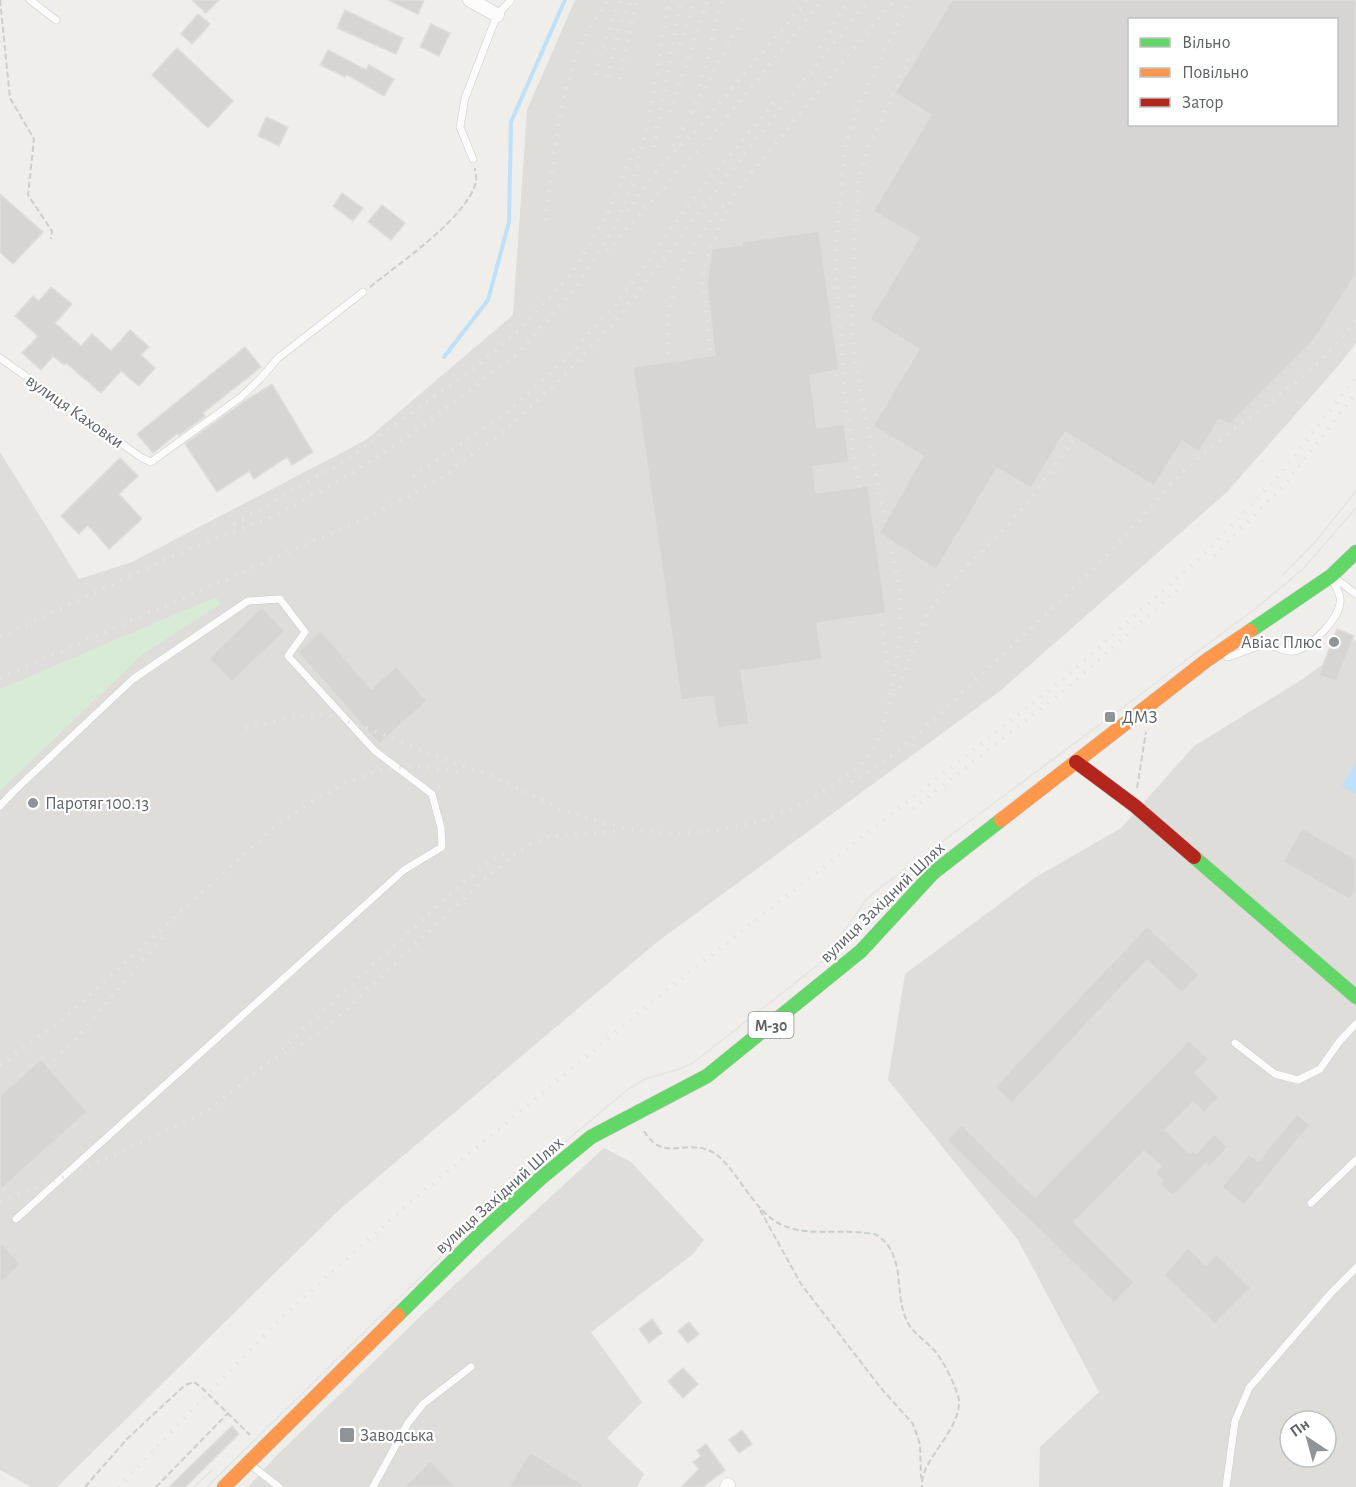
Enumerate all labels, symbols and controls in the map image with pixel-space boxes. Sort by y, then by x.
legend [1128,18,1338,126]
text: Вільно [1182,34,1230,52]
text: Повільно [1182,64,1249,82]
text: Затор [1182,94,1223,112]
street label: вулиця Каховки [22,372,127,452]
place label: Авіас Плюс [1241,634,1322,652]
marker: Авіас Плюс [1327,635,1341,649]
place label: ДМЗ [1122,709,1158,727]
marker: ДМЗ [1103,710,1117,724]
place label: Паротяг 100.13 [45,795,149,813]
marker: Паротяг 100.13 [26,796,40,810]
street label: вулиця Західний Шлях [817,839,948,967]
road number: М-30 [748,1012,794,1038]
street label: вулиця Західний Шлях [432,1134,567,1258]
north arrow [1278,1409,1338,1469]
text: Пн [1287,1415,1312,1440]
marker: Заводська [338,1426,356,1444]
place label: Заводська [360,1427,434,1445]

